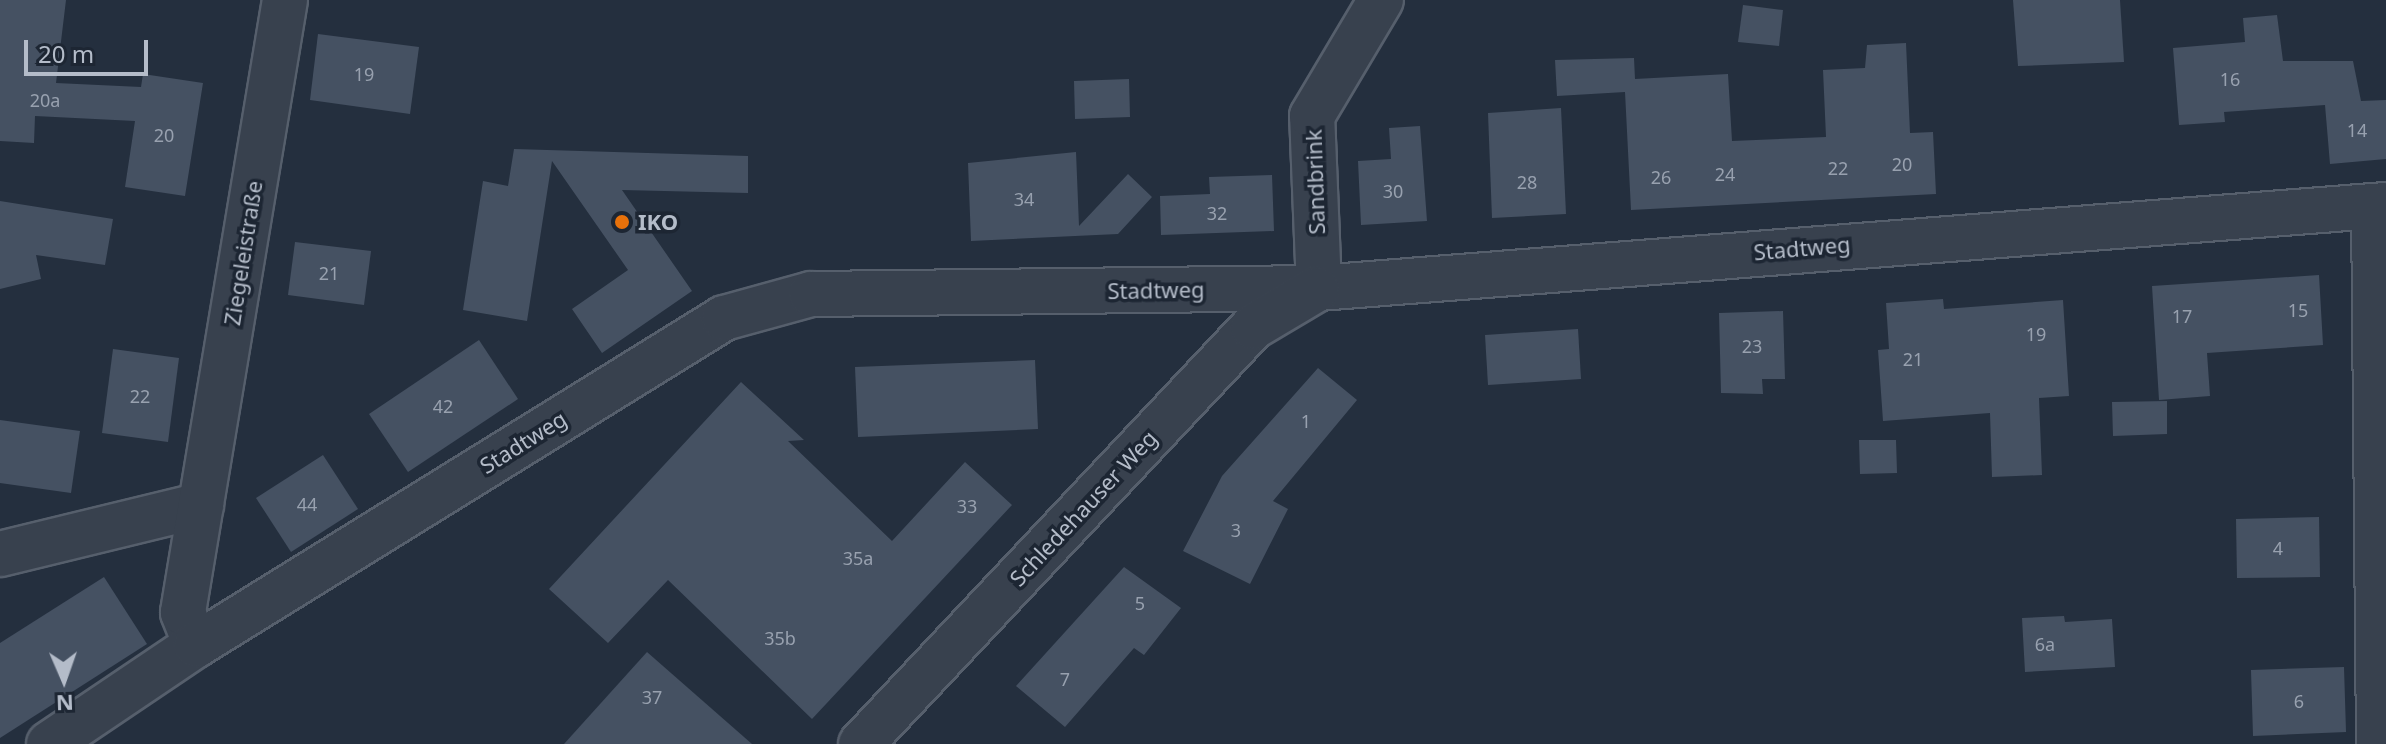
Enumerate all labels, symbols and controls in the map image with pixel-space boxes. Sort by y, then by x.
scale bar [28,24,152,74]
text: 20 m [38,37,94,70]
house number: 19 [354,63,374,85]
house number: 16 [2220,68,2240,90]
house number: 20a [30,89,60,111]
house number: 14 [2347,119,2367,141]
house number: 20 [154,124,174,146]
street label: Sandbrink [1300,129,1330,235]
house number: 20 [1892,153,1912,175]
house number: 22 [1828,157,1848,179]
house number: 24 [1715,163,1735,185]
house number: 26 [1651,166,1671,188]
house number: 28 [1517,171,1537,193]
street label: Ziegeleistraße [219,179,267,327]
house number: 30 [1383,180,1403,202]
house number: 34 [1014,188,1034,210]
house number: 32 [1207,202,1227,224]
place label: IKO [638,209,678,235]
marker: IKO [613,213,631,231]
street label: Stadtweg [1753,231,1851,265]
house number: 21 [319,262,339,284]
street label: Stadtweg [1107,276,1205,304]
house number: 15 [2288,299,2308,321]
house number: 17 [2172,305,2192,327]
house number: 19 [2026,323,2046,345]
house number: 23 [1742,335,1762,357]
house number: 21 [1903,348,1923,370]
house number: 22 [130,385,150,407]
house number: 42 [433,395,453,417]
street label: Stadtweg [475,405,571,479]
house number: 1 [1301,410,1311,432]
street label: Schledehauser Weg [1004,425,1162,591]
house number: 44 [297,493,317,515]
house number: 33 [957,495,977,517]
house number: 3 [1231,519,1241,541]
house number: 4 [2273,537,2283,559]
house number: 35a [843,547,873,569]
house number: 5 [1135,592,1145,614]
house number: 35b [764,627,796,649]
house number: 6a [2035,633,2055,655]
north arrow [24,640,104,720]
house number: 7 [1060,668,1070,690]
house number: 37 [642,686,662,708]
text: N [55,689,74,719]
house number: 6 [2294,690,2304,712]

